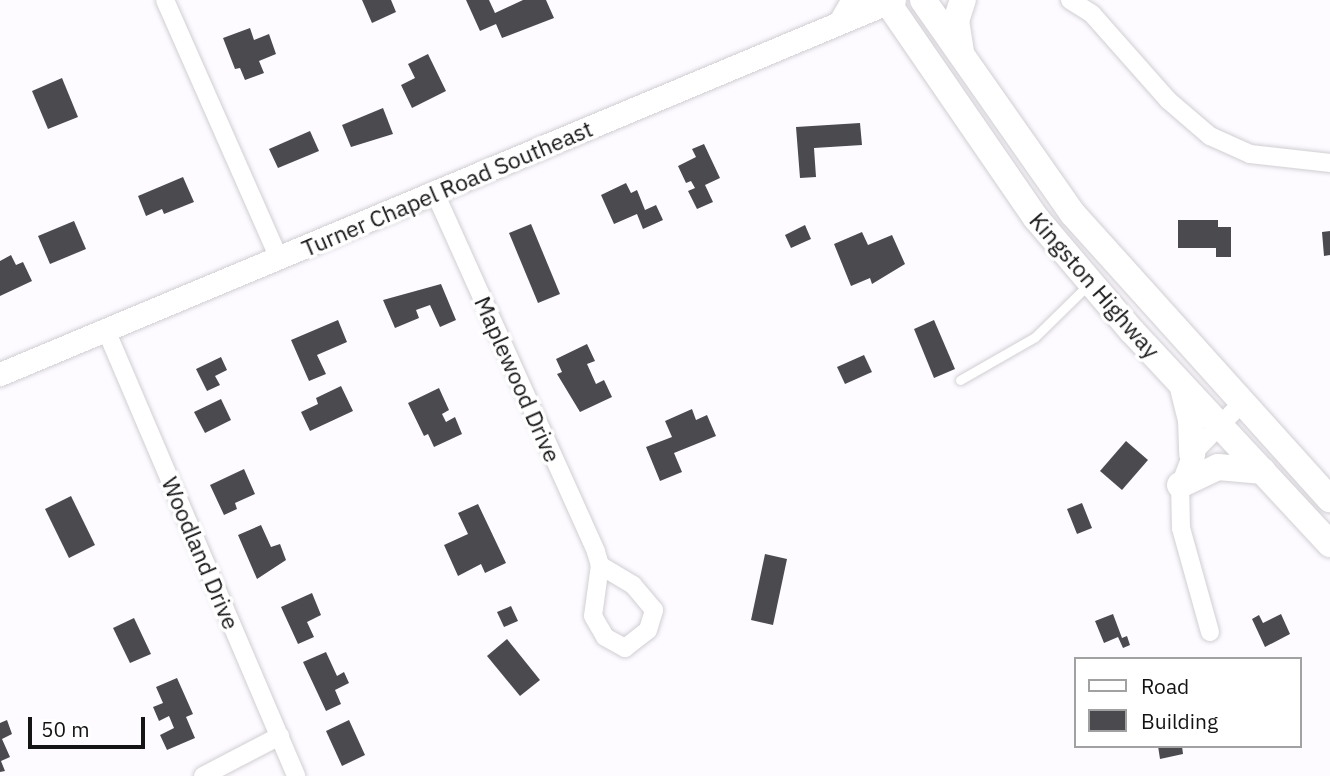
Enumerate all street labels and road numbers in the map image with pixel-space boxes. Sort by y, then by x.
street label: Turner Chapel Road Southeast [297,114,597,262]
street label: Kingston Highway [1024,206,1166,364]
street label: Maplewood Drive [469,292,567,466]
street label: Woodland Drive [156,473,246,633]

